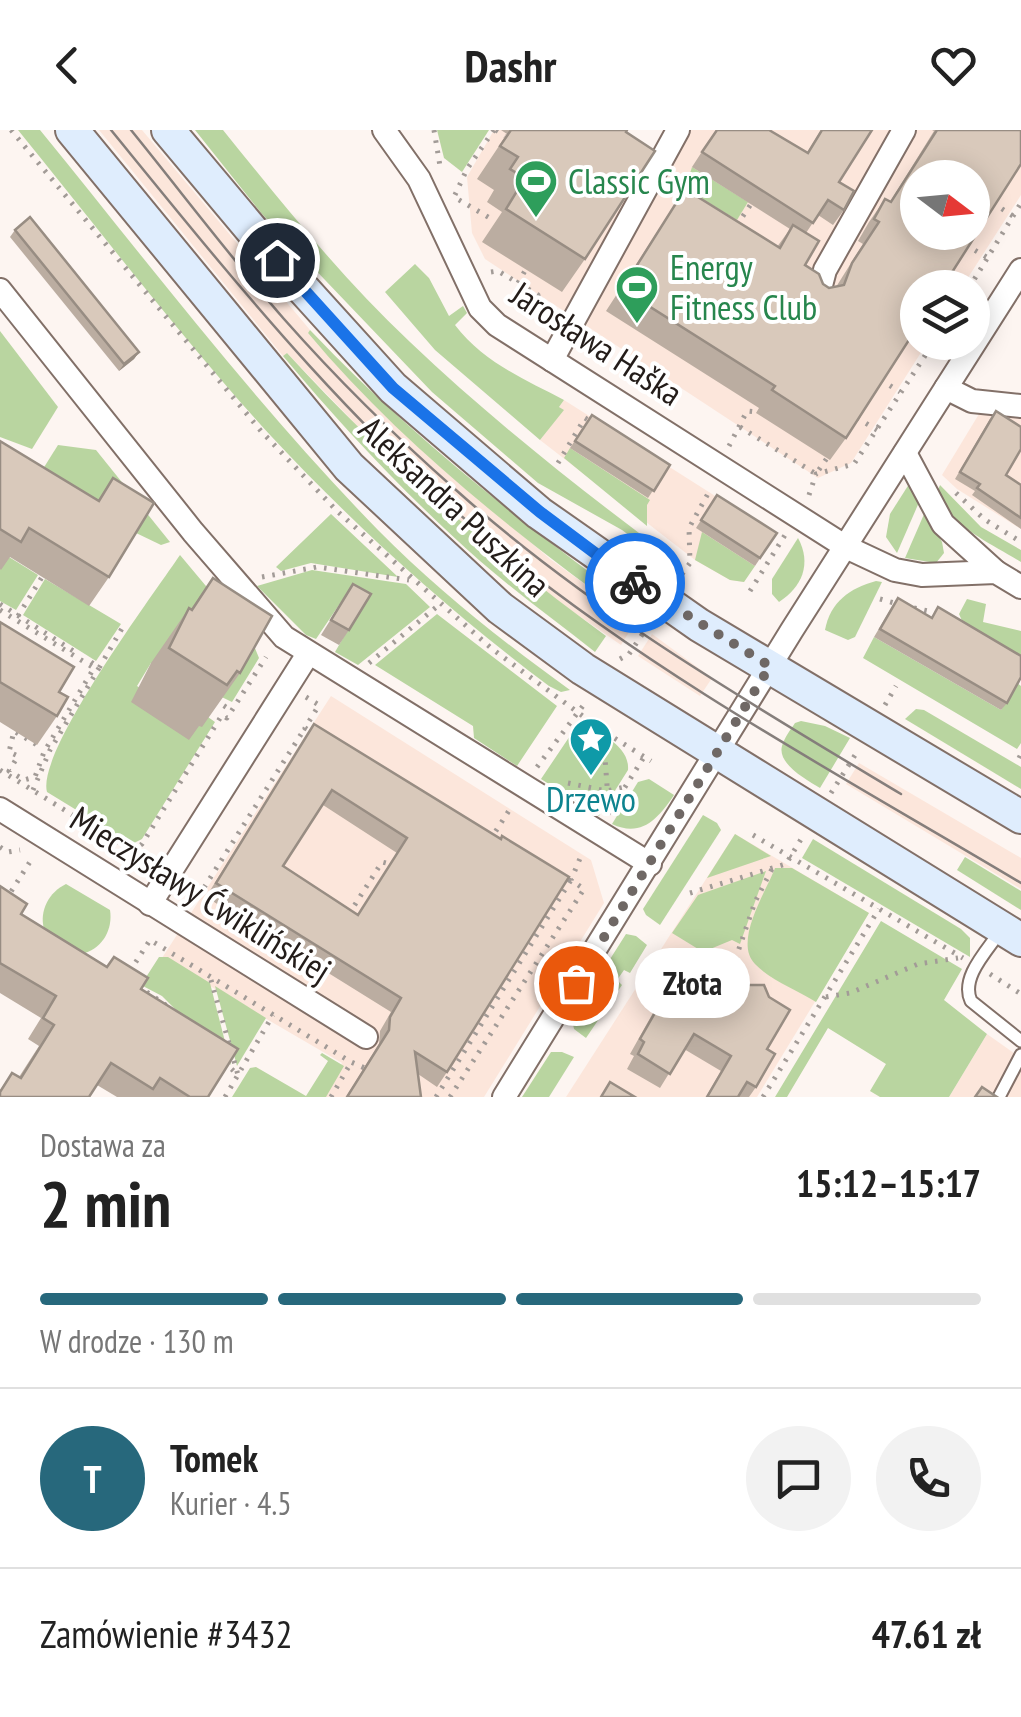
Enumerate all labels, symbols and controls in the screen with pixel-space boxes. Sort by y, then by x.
text: Dashr [465,36,556,94]
icon: back [40,38,95,93]
icon: heart [926,38,981,93]
sports icon: Classic Gym [513,158,559,219]
place label: Classic Gym [568,158,710,204]
north arrow [900,160,990,250]
map controls [900,160,990,360]
pin [235,218,320,303]
icon: home [250,233,305,288]
place label: Energy Fitness Club [670,244,817,330]
sports icon: Energy Fitness Club [614,264,660,325]
street label: Jarosława Haška [502,270,691,416]
button: layers [900,270,990,360]
street label: Aleksandra Puszkina [350,406,560,606]
courier [585,533,685,633]
icon: bike [608,556,663,611]
place icon: Drzewo [568,716,614,777]
place label: Drzewo [546,776,636,822]
street label: Mieczysławy Ćwiklińskiej [62,795,340,993]
pin [534,941,619,1026]
callout: Złota [636,948,751,1018]
icon: bag [549,956,604,1011]
text: Złota [663,962,722,1004]
text: Dostawa za [40,1124,166,1166]
text: 15:12–15:17 [796,1158,981,1207]
text: 2 min [40,1161,171,1245]
text: W drodze · 130 m [40,1320,234,1362]
button: chat [746,1426,851,1531]
button: phone [876,1426,981,1531]
text: Tomek [170,1433,258,1482]
text: T [83,1454,102,1503]
text: Kurier · 4.5 [170,1482,292,1524]
text: Zamówienie #3432 [40,1609,293,1658]
text: 47.61 zł [872,1609,981,1658]

